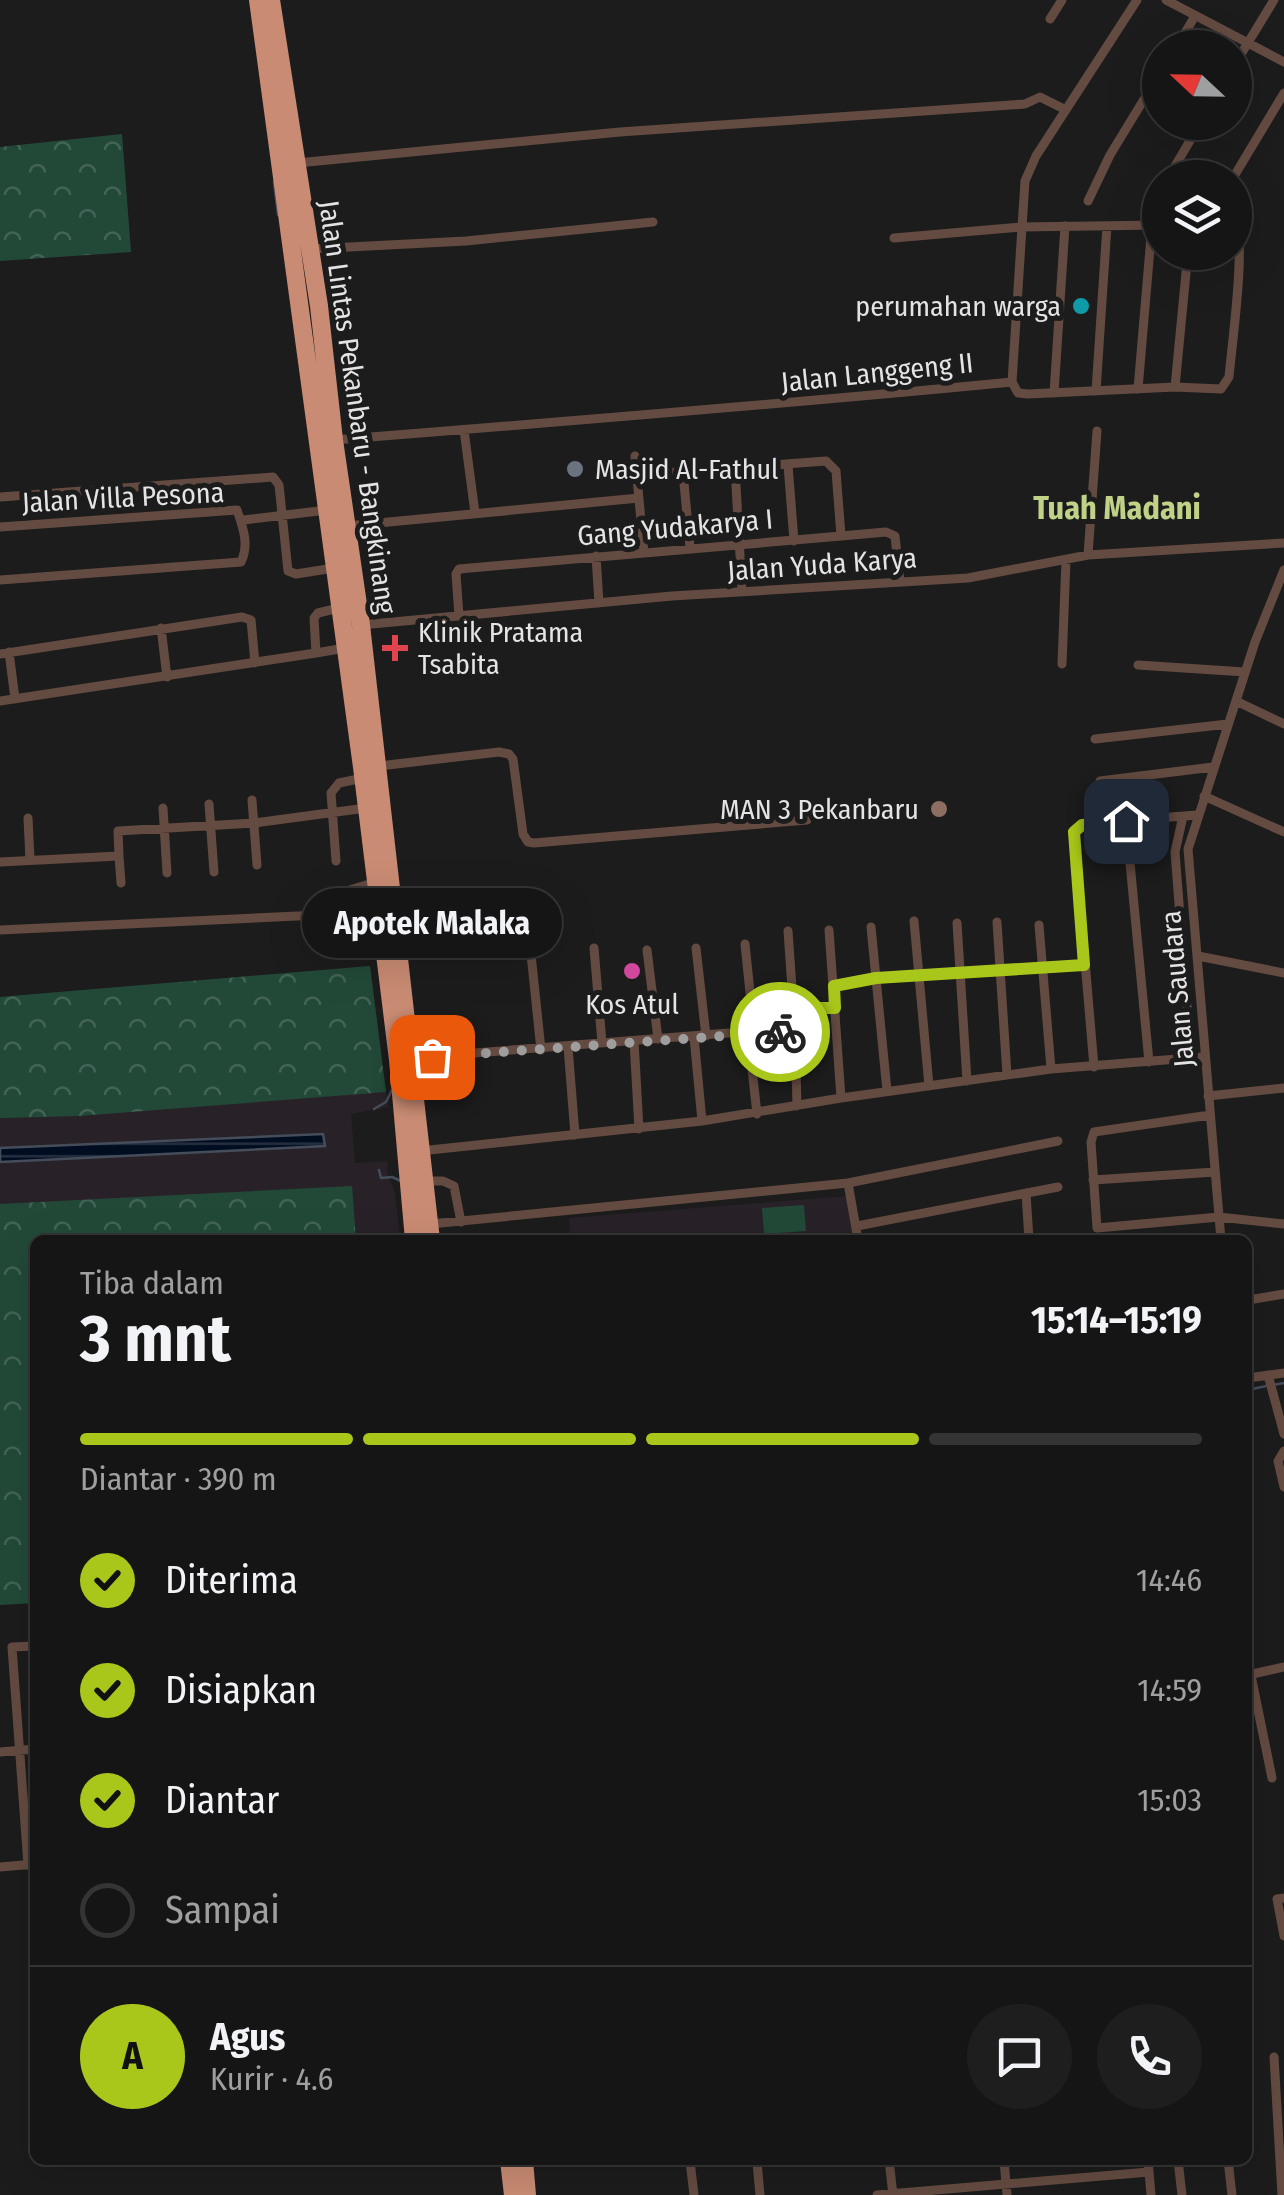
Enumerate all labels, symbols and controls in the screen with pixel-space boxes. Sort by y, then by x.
north arrow [1142,30,1252,140]
map controls [1142,30,1252,270]
button: layers [1142,160,1252,270]
street label: Jalan Lintas Pekanbaru - Bangkinang [312,198,403,617]
place label: perumahan warga [855,290,1061,323]
marker: perumahan warga [1070,295,1092,317]
street label: Jalan Langgeng II [779,346,975,399]
place label: Masjid Al-Fathul [595,453,779,486]
marker: Masjid Al-Fathul [564,458,586,480]
street label: Jalan Villa Pesona [21,476,225,519]
district label: Tuah Madani [1033,489,1201,527]
street label: Gang Yudakarya I [576,503,774,552]
street label: Jalan Yuda Karya [726,541,918,588]
place label: Klinik Pratama Tsabita [418,616,583,681]
marker: Klinik Pratama Tsabita [382,635,408,661]
pin [1084,779,1169,864]
place label: MAN 3 Pekanbaru [720,793,919,826]
icon: home [1099,794,1154,849]
marker: MAN 3 Pekanbaru [928,798,950,820]
callout: Apotek Malaka [302,887,562,957]
text: Apotek Malaka [334,904,530,942]
street label: Jalan Saudara [1154,909,1201,1069]
marker: Kos Atul [621,960,643,982]
courier [730,982,830,1082]
place label: Kos Atul [585,988,679,1021]
icon: bike [753,1005,808,1060]
pin [390,1015,475,1100]
icon: bag [405,1030,460,1085]
text: Tiba dalam [80,1264,224,1302]
text: 15:14–15:19 [1031,1297,1202,1343]
text: 3 mnt [80,1300,231,1378]
text: Diantar · 390 m [80,1460,277,1498]
icon: check [80,1553,135,1608]
text: Diterima [165,1557,298,1603]
text: 14:46 [1136,1561,1202,1599]
icon: check [80,1663,135,1718]
text: Disiapkan [165,1667,317,1713]
text: 14:59 [1137,1671,1202,1709]
icon: check [80,1773,135,1828]
text: Diantar [165,1777,279,1823]
text: 15:03 [1137,1781,1202,1819]
text: Sampai [165,1887,280,1933]
button: chat [967,2004,1072,2109]
button: phone [1097,2004,1202,2109]
text: Agus [210,2014,286,2060]
text: A [122,2033,143,2079]
text: Kurir · 4.6 [210,2060,333,2098]

